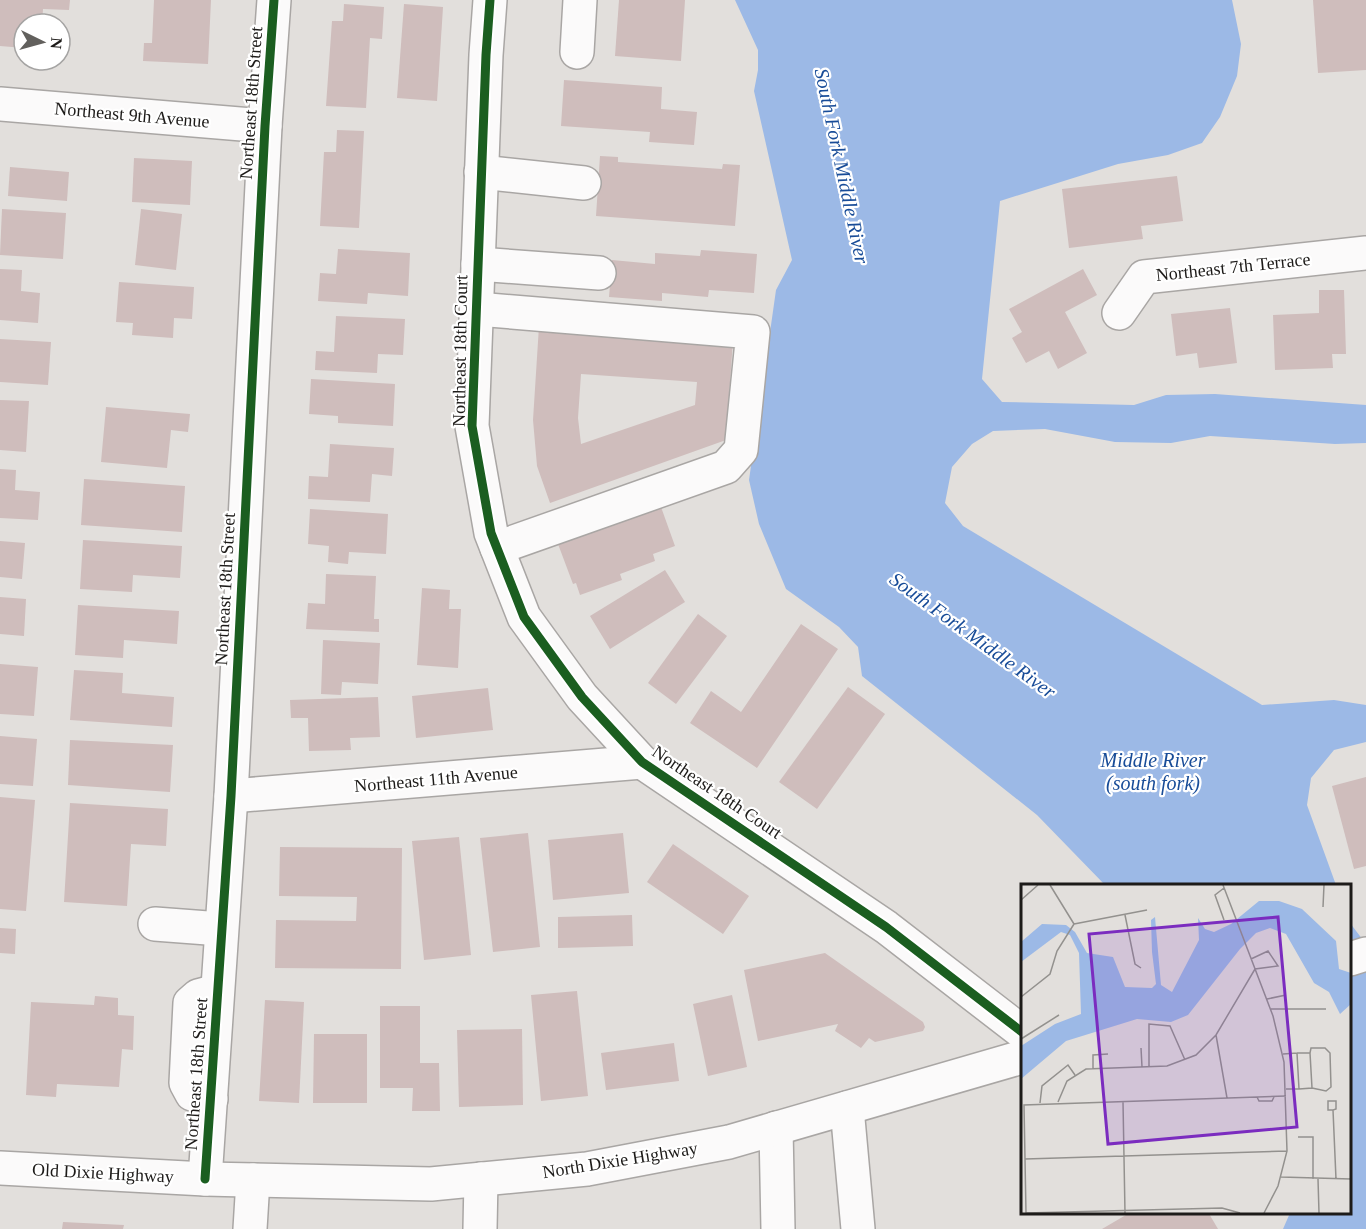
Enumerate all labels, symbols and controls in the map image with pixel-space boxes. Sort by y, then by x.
north arrow [12,12,72,72]
street label: Northeast 18th Street [236,26,266,180]
text: N [47,37,65,50]
water label: South Fork Middle River [811,66,874,266]
street label: Northeast 9th Avenue [54,98,210,132]
street label: Northeast 7th Terrace [1155,249,1311,285]
street label: Northeast 18th Court [449,275,471,427]
street label: Northeast 18th Street [211,512,239,666]
water label: South Fork Middle River [886,567,1060,703]
street label: Northeast 18th Court [648,741,786,843]
water label: Middle River (south fork) [1100,749,1206,795]
street label: Northeast 11th Avenue [353,762,519,796]
inset map [1021,884,1351,1214]
street label: Northeast 18th Street [181,997,211,1151]
street label: North Dixie Highway [541,1138,699,1182]
street label: Old Dixie Highway [32,1159,174,1187]

